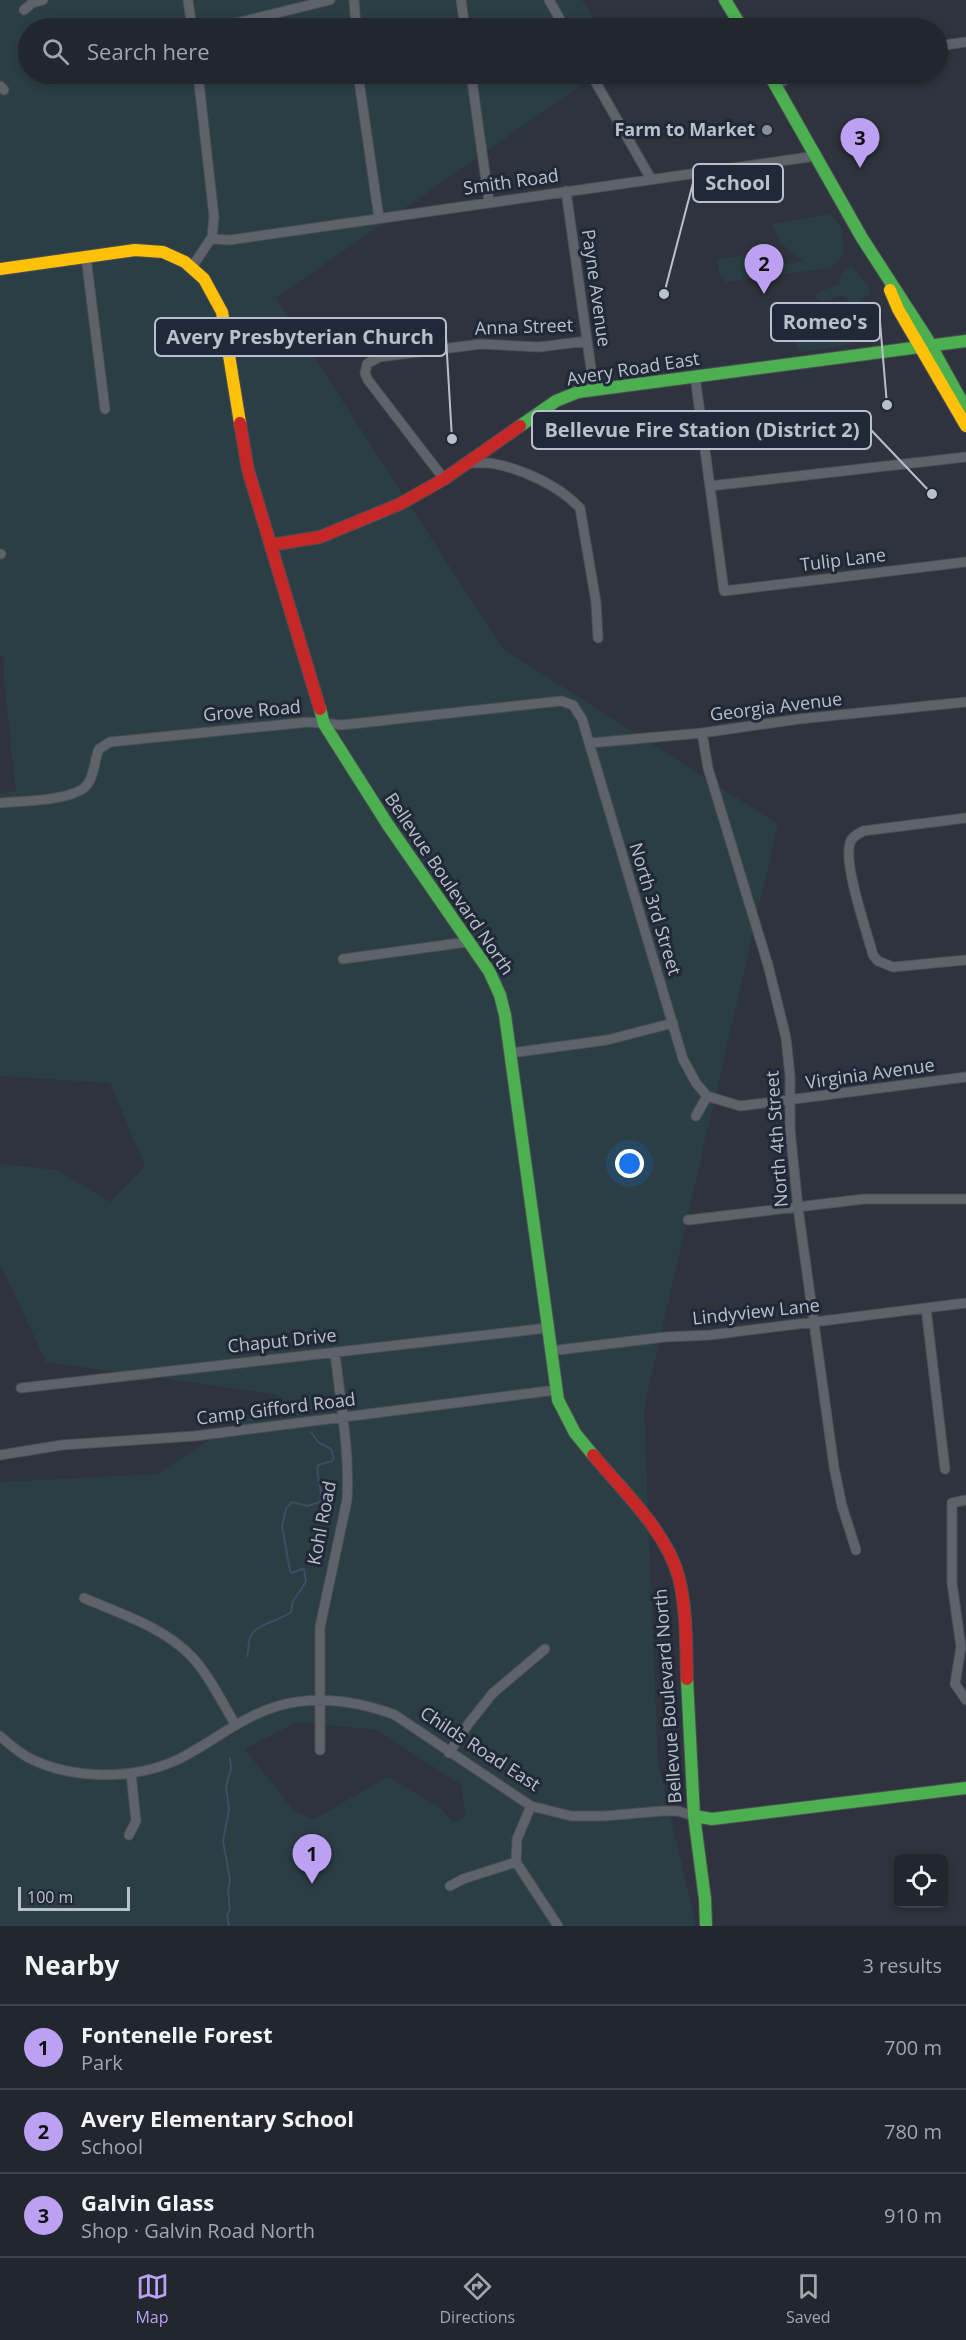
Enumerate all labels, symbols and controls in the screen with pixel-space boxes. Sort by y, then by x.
search box [18,18,948,84]
icon: search [39,35,72,68]
text: Search here [87,36,210,66]
place label: Farm to Market [614,117,755,141]
pin: 3 [840,118,880,168]
marker: Farm to Market [760,123,774,137]
street label: Smith Road [462,162,560,200]
callout: School [693,164,783,202]
text: School [705,169,771,196]
street label: Payne Avenue [577,228,617,348]
pin: 2 [744,244,783,294]
callout: Romeo's [771,303,880,341]
text: Romeo's [783,308,867,335]
street label: Anna Street [474,312,574,340]
callout: Avery Presbyterian Church [155,318,446,356]
text: Avery Presbyterian Church [166,323,434,350]
street label: Avery Road East [565,346,701,390]
callout: Bellevue Fire Station (District 2) [532,411,871,449]
text: Bellevue Fire Station (District 2) [544,416,860,443]
street label: Tulip Lane [799,542,887,576]
street label: Georgia Avenue [708,686,843,726]
street label: Grove Road [202,694,302,726]
street label: Bellevue Boulevard North [380,788,520,979]
street label: North 3rd Street [624,839,688,978]
street label: Virginia Avenue [804,1052,936,1094]
street label: North 4th Street [759,1070,793,1208]
your location [615,1149,644,1178]
street label: Lindyview Lane [691,1292,821,1330]
street label: Chaput Drive [226,1322,338,1358]
street label: Camp Gifford Road [195,1386,357,1430]
street label: Kohl Road [301,1479,341,1567]
street label: Bellevue Boulevard North [648,1588,686,1804]
street label: Childs Road East [416,1700,545,1796]
pin: 1 [292,1834,332,1884]
map controls [894,1854,948,1908]
button: locate [894,1854,948,1908]
scale bar [18,1884,130,1912]
text: 100 m [27,1886,73,1908]
text: Nearby [24,1947,119,1983]
text: 3 results [862,1952,942,1979]
text: Fontenelle Forest [81,2019,272,2049]
text: 1 [38,2034,49,2061]
text: 700 m [884,2034,942,2061]
text: Park [81,2049,123,2076]
text: Avery Elementary School [81,2103,354,2133]
text: 2 [38,2118,49,2145]
text: 780 m [884,2118,942,2145]
text: School [81,2133,143,2160]
text: Galvin Glass [81,2187,214,2217]
text: 3 [38,2202,49,2229]
text: 910 m [884,2202,942,2229]
text: Shop · Galvin Road North [81,2217,315,2244]
tab: Map [135,2270,169,2328]
tab: Directions [439,2270,515,2328]
tab: Saved [786,2270,831,2328]

